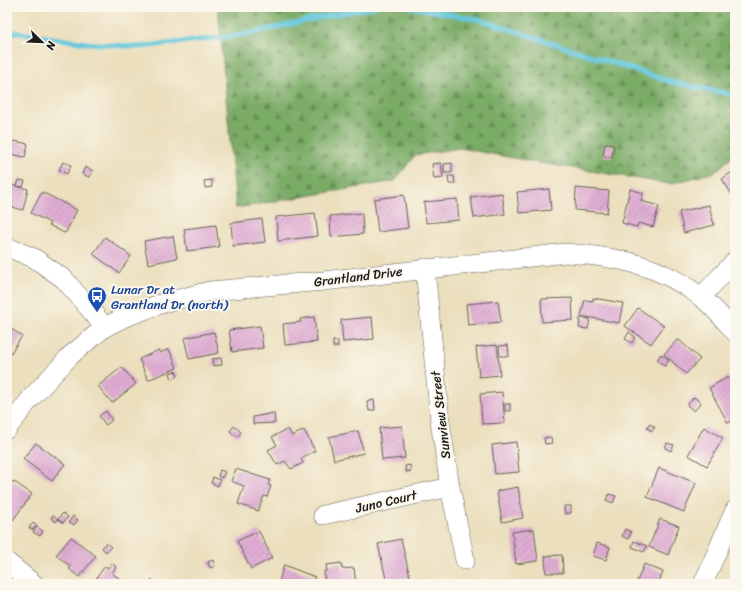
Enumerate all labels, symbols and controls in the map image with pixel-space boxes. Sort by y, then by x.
north arrow [22,22,62,62]
text: N [40,38,61,53]
street label: Grantland Drive [312,260,404,293]
place label: Lunar Dr at Grantland Dr (north) [111,278,229,316]
bus stop icon: Lunar Dr at Grantland Dr (north) [86,285,108,313]
street label: Sunview Street [424,369,457,460]
street label: Juno Court [352,483,420,520]

